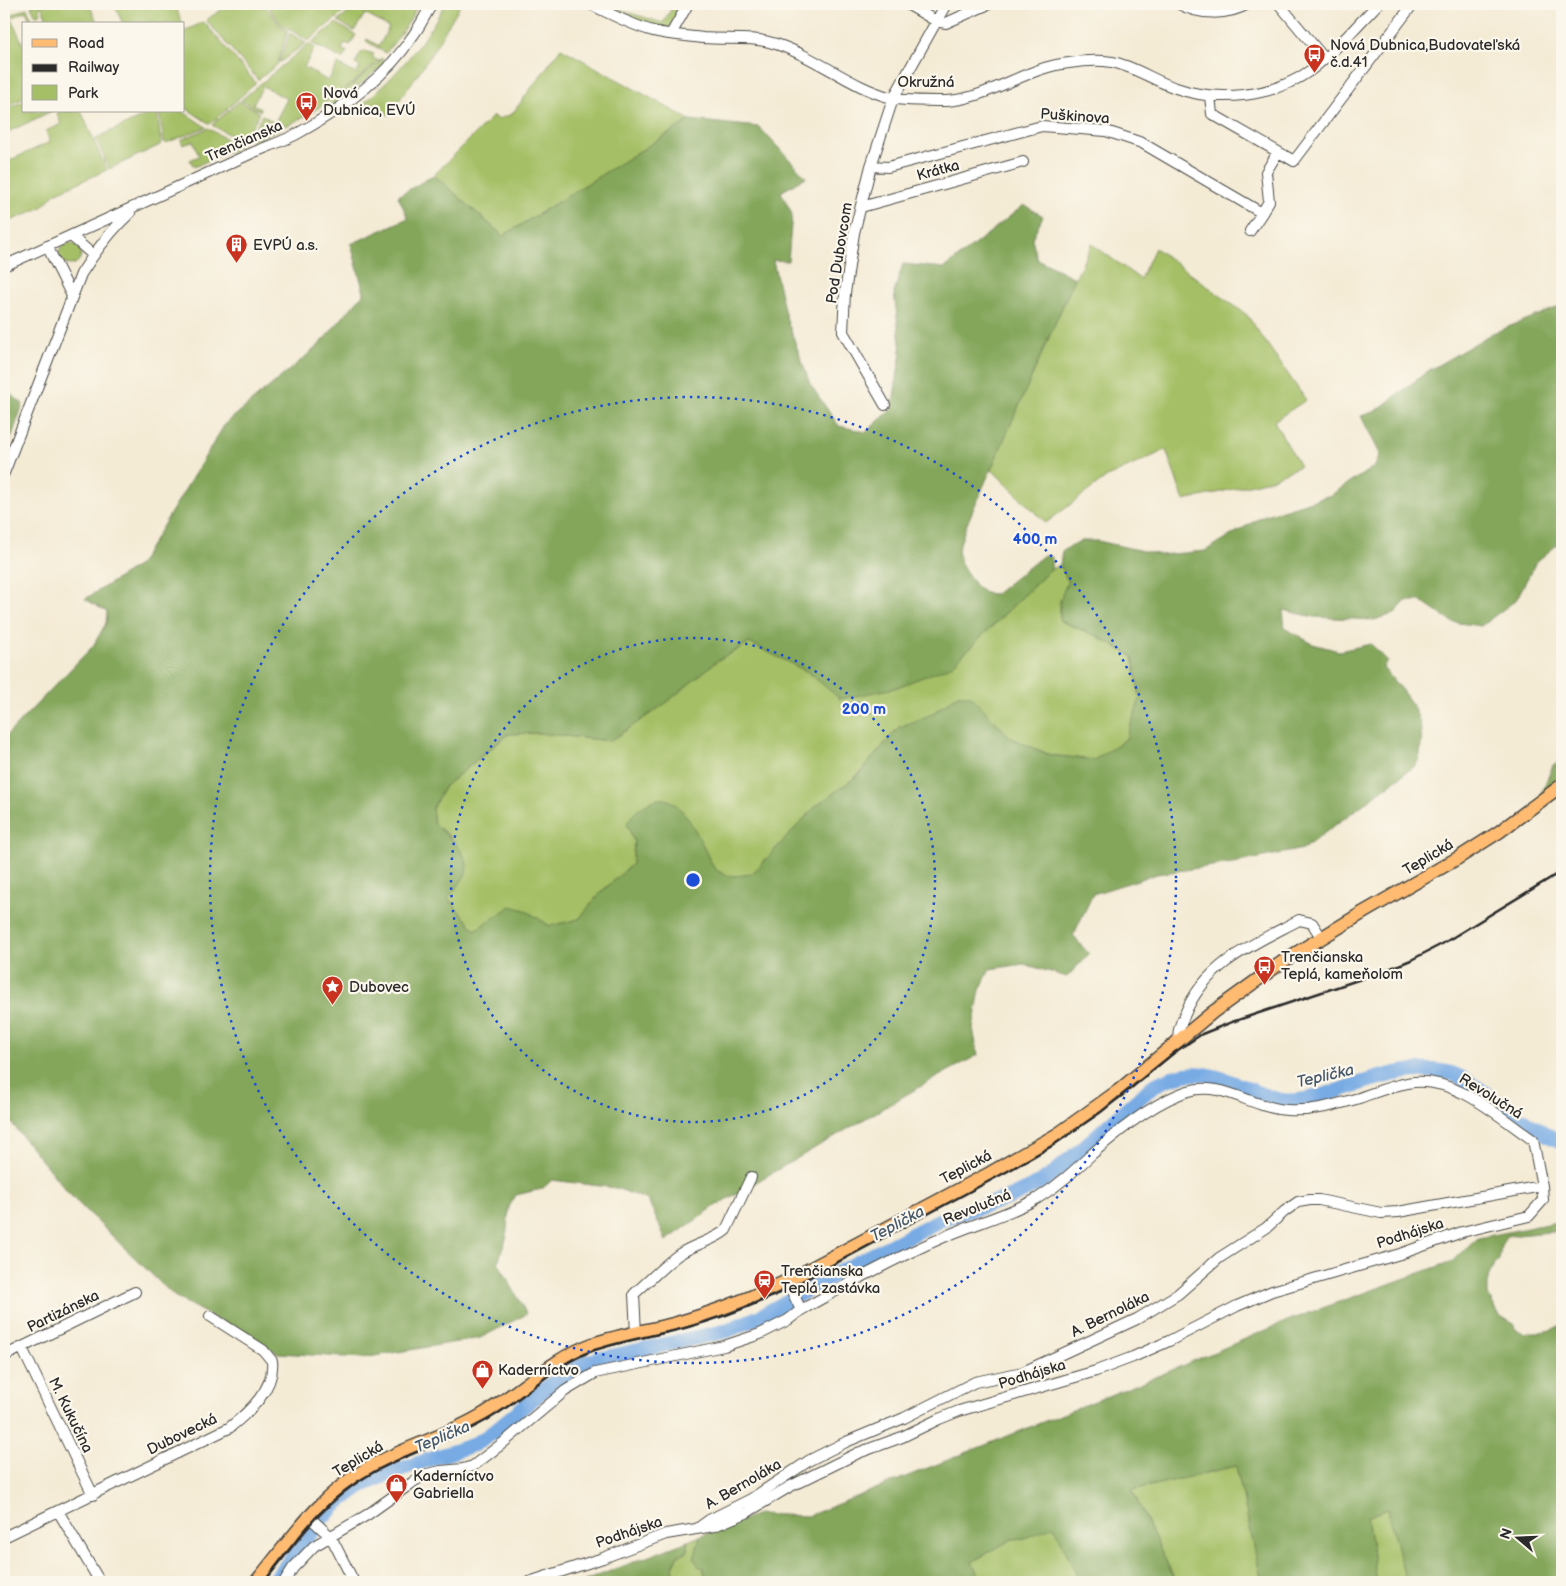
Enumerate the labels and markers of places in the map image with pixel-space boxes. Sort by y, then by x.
place label: Nová Dubnica,Budovateľská č.d.41 [1330,36,1520,72]
bus stop icon: Nová Dubnica,Budovateľská č.d.41 [1302,42,1326,73]
place label: Nová Dubnica, EVÚ [323,84,416,120]
bus stop icon: Nová Dubnica, EVÚ [295,90,319,121]
building icon: EVPÚ a.s. [225,233,249,264]
place label: EVPÚ a.s. [253,236,318,255]
centre of rings [684,871,702,889]
place label: Trenčianska Teplá, kameňolom [1281,948,1403,984]
bus stop icon: Trenčianska Teplá, kameňolom [1253,954,1277,985]
place icon: Dubovec [321,975,345,1006]
place label: Dubovec [349,978,409,997]
place label: Trenčianska Teplá zastávka [781,1262,880,1298]
station icon: Trenčianska Teplá zastávka [753,1268,777,1299]
shop icon: Kaderníctvo [470,1358,494,1389]
place label: Kaderníctvo [498,1361,579,1380]
place label: Kaderníctvo Gabriella [413,1467,494,1503]
shop icon: Kaderníctvo Gabriella [385,1473,409,1504]

